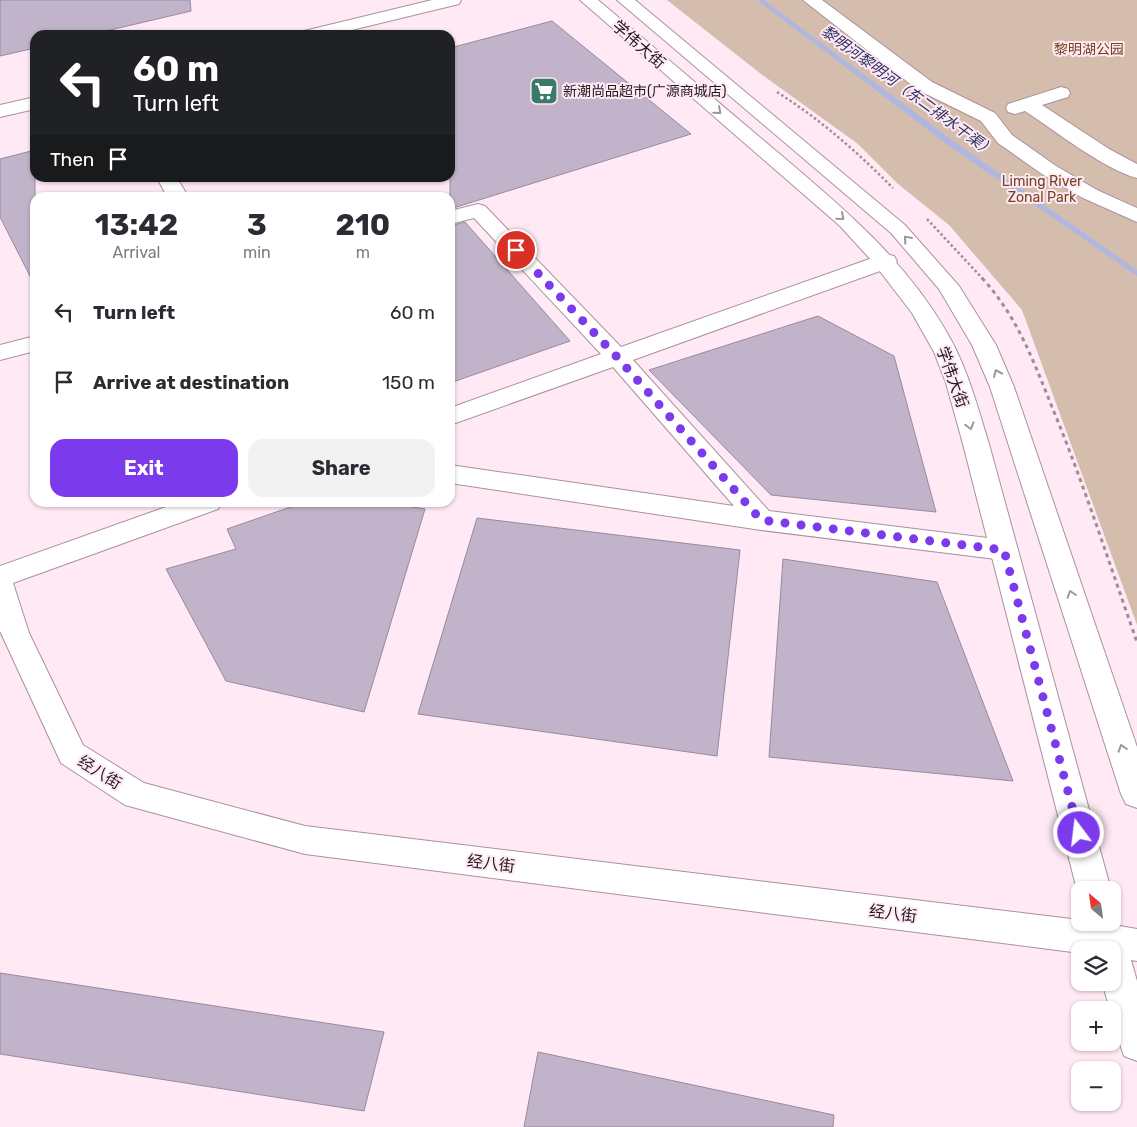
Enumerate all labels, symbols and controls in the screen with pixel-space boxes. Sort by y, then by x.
street label: 学伟大街 [608,16,669,73]
water label: 黎明河黎明河（东二排水干渠） [818,22,998,160]
park label: 黎明湖公园 [1054,41,1124,58]
text: 60 m [133,48,219,90]
icon: left [50,50,115,115]
supermarket icon: 新潮尚品超市(广源商城店) [529,76,559,106]
place label: 新潮尚品超市(广源商城店) [563,83,727,100]
text: Turn left [133,90,219,117]
one-way arrow [712,106,721,114]
icon: arrive [104,145,132,173]
text: Then [50,148,94,171]
park label: Liming River Zonal Park [1002,173,1083,206]
text: 13:42 [95,207,178,243]
text: 3 [247,207,267,243]
text: 210 [335,207,390,243]
one-way arrow [836,212,845,221]
pin [495,229,537,271]
icon: arrive [502,236,530,264]
one-way arrow [904,236,913,245]
text: Arrival [112,243,160,262]
text: min [243,243,271,262]
text: m [356,243,370,262]
icon: left [50,298,78,326]
text: Turn left [93,301,175,324]
text: 60 m [390,301,435,324]
street label: 学伟大街 [933,344,972,410]
icon: arrive [50,368,78,396]
one-way arrow [992,369,1003,378]
text: Arrive at destination [93,371,289,394]
text: 150 m [382,371,435,394]
one-way arrow [965,422,975,430]
button: Exit [50,439,238,497]
button: Share [248,439,435,497]
one-way arrow [1067,590,1077,598]
one-way arrow [1117,744,1127,753]
street label: 经八街 [74,752,125,793]
position arrow [1052,806,1104,858]
street label: 经八街 [466,851,516,876]
north arrow [1071,881,1121,931]
map controls [1071,881,1121,1111]
street label: 经八街 [868,901,918,926]
button: layers [1071,941,1121,991]
button: + [1071,1001,1121,1051]
button: − [1071,1061,1121,1111]

